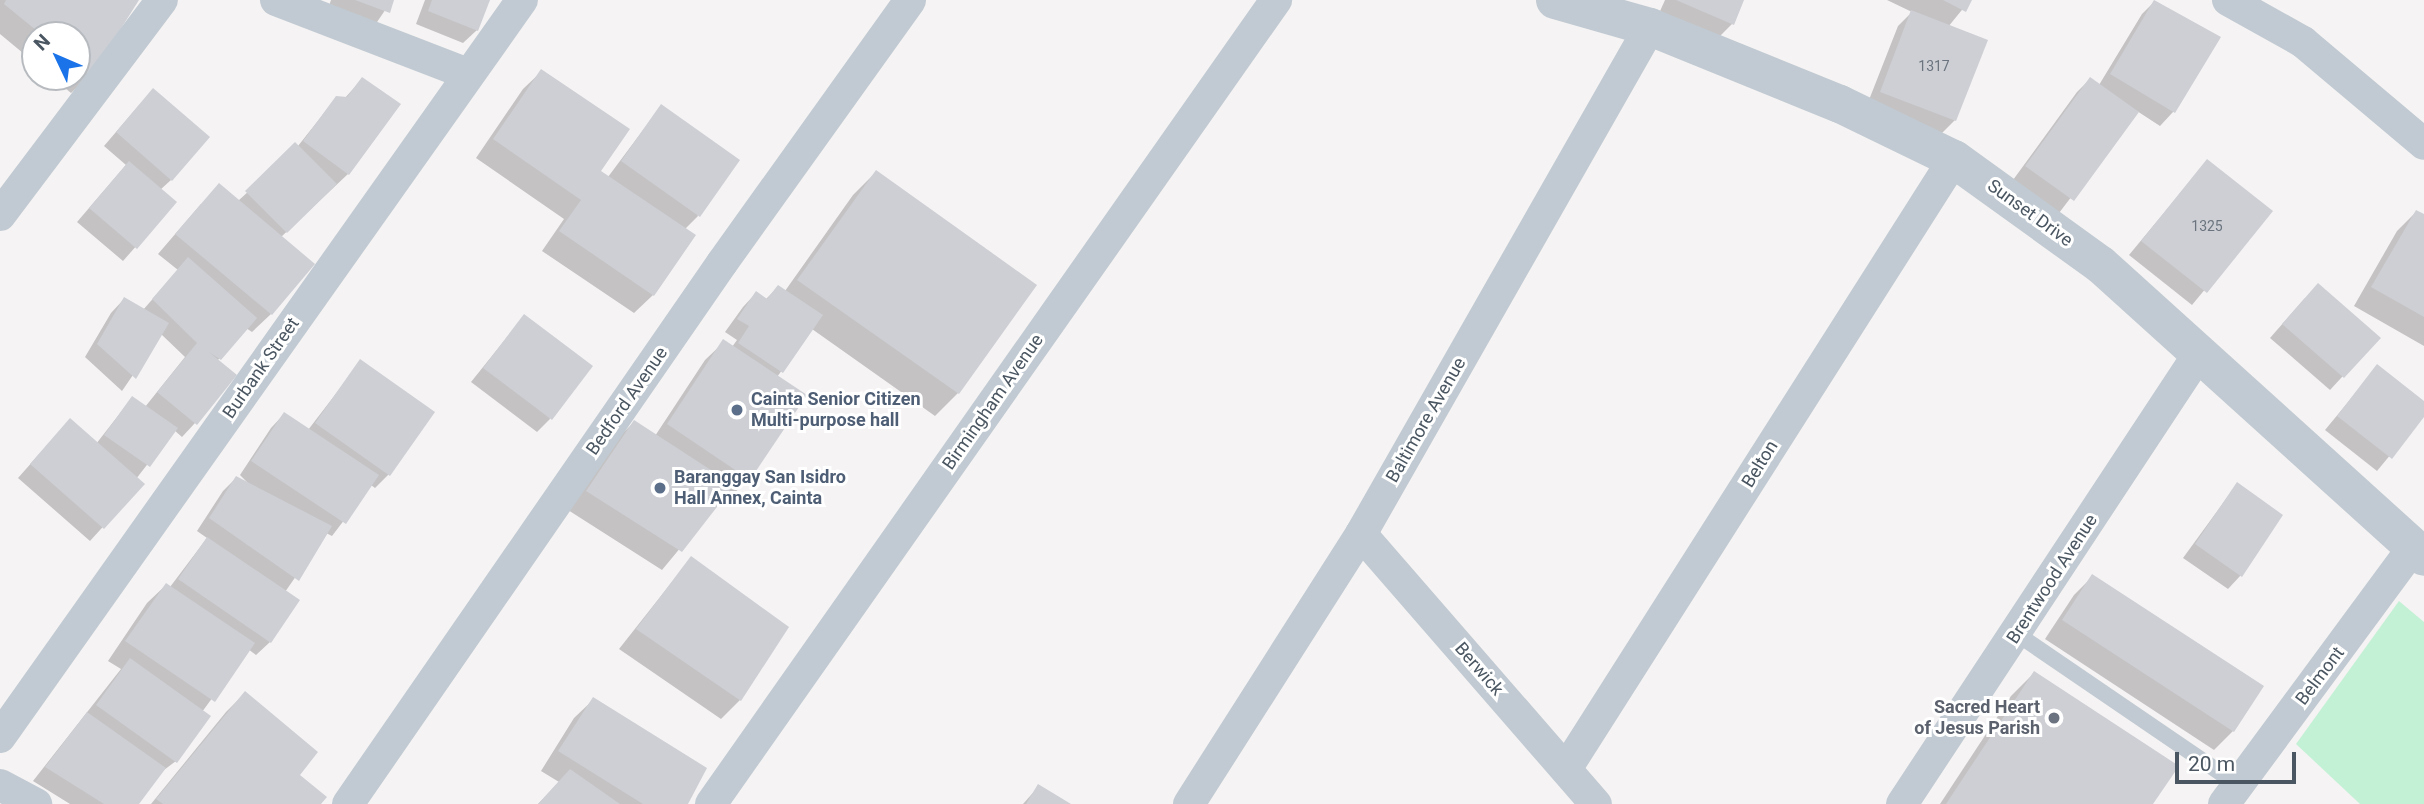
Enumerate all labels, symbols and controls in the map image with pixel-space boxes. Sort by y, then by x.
north arrow [21,21,91,91]
text: N [29,30,55,55]
house number: 1317 [1918,58,1950,74]
street label: Sunset Drive [1983,175,2077,251]
house number: 1325 [2191,218,2223,234]
street label: Burbank Street [218,313,304,423]
street label: Birmingham Avenue [938,330,1048,474]
street label: Bedford Avenue [582,343,672,459]
street label: Baltimore Avenue [1382,354,1470,486]
place label: Cainta Senior Citizen Multi-purpose hall [751,389,921,432]
marker: Cainta Senior Citizen Multi-purpose hall [729,402,745,418]
street label: Belton [1737,437,1783,491]
place label: Baranggay San Isidro Hall Annex, Cainta [674,467,846,510]
marker: Baranggay San Isidro Hall Annex, Cainta [652,480,668,496]
street label: Brentwood Avenue [2002,510,2102,648]
street label: Berwick [1450,638,1508,700]
street label: Belmont [2291,643,2349,709]
place label: Sacred Heart of Jesus Parish [1914,697,2040,740]
marker: Sacred Heart of Jesus Parish [2046,710,2062,726]
scale bar [2179,738,2300,782]
text: 20 m [2188,752,2235,776]

